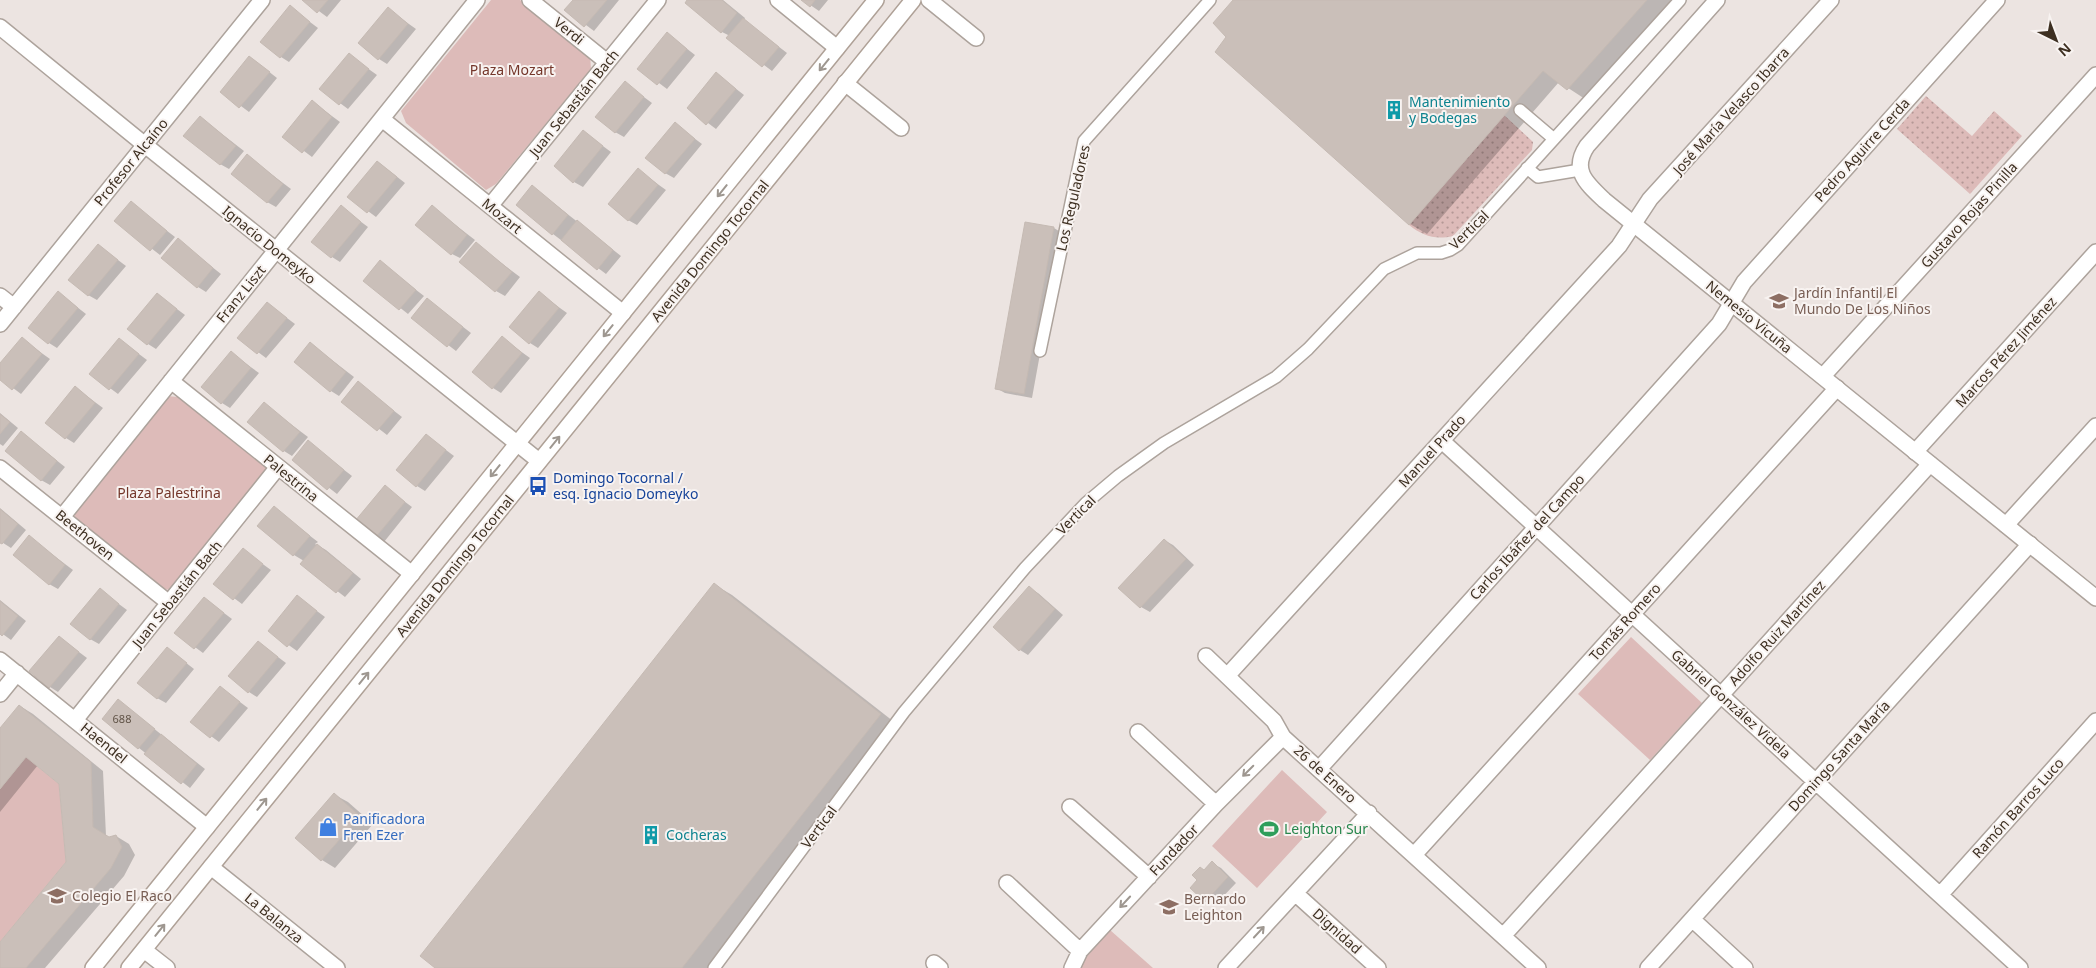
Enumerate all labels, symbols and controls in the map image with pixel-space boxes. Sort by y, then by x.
street label: Verdi [550,13,588,49]
north arrow [2031,15,2081,65]
text: N [2054,39,2076,61]
street label: José María Velasco Ibarra [1667,43,1793,180]
street label: Juan Sebastián Bach [523,45,623,162]
one-way arrow [818,58,829,71]
park label: Plaza Mozart [470,60,554,79]
place label: Mantenimiento y Bodegas [1409,92,1510,127]
street label: Pedro Aguirre Cerda [1810,94,1913,206]
building icon: Mantenimiento y Bodegas [1383,99,1405,121]
street label: Profesor Alcaíno [89,114,172,209]
street label: Los Reguladores [1051,143,1094,253]
street label: Gustavo Rojas Pinilla [1916,158,2021,272]
street label: Avenida Domingo Tocornal [646,176,773,326]
one-way arrow [716,185,727,198]
street label: Mozart [478,194,526,238]
street label: Ignacio Domeyko [219,201,320,288]
street label: Vertical [1445,206,1493,253]
street label: Franz Liszt [212,261,270,326]
street label: Nemesio Vicuña [1702,276,1796,357]
place label: Jardín Infantil El Mundo De Los Niños [1792,283,1931,318]
school or university icon: Jardín Infantil El Mundo De Los Niños [1768,290,1790,312]
street label: Marcos Pérez Jiménez [1951,292,2061,411]
one-way arrow [603,324,614,337]
street label: Manuel Prado [1394,410,1469,491]
one-way arrow [549,436,560,449]
street label: Palestrina [260,450,323,506]
one-way arrow [490,464,501,477]
place label: Domingo Tocornal / esq. Ignacio Domeyko [553,468,698,503]
street label: Carlos Ibáñez del Campo [1465,470,1588,604]
bus stop icon: Domingo Tocornal / esq. Ignacio Domeyko [527,475,549,497]
park label: Plaza Palestrina [117,483,221,502]
street label: Avenida Domingo Tocornal [391,491,518,641]
street label: Vertical [1052,491,1100,539]
street label: Beethoven [52,505,119,564]
street label: Juan Sebastián Bach [126,536,226,653]
street label: Adolfo Ruiz Martínez [1724,576,1829,689]
street label: Tomás Romero [1585,579,1665,665]
street label: Gabriel González Videla [1668,645,1795,762]
one-way arrow [359,671,370,684]
street label: Domingo Santa María [1784,696,1894,815]
house number: 688 [113,711,131,726]
street label: Haendel [77,718,132,767]
street label: 26 de Enero [1290,740,1361,807]
street label: Ramón Barros Luco [1968,754,2068,862]
one-way arrow [1243,765,1255,777]
one-way arrow [257,798,268,811]
street label: Vertical [796,802,841,852]
place label: Panificadora Fren Ezer [343,809,425,844]
shop icon: Panificadora Fren Ezer [317,816,339,838]
sports icon: Leighton Sur [1258,818,1280,840]
place label: Leighton Sur [1284,819,1368,838]
street label: Fundador [1145,820,1203,880]
building icon: Cocheras [640,824,662,846]
place label: Cocheras [666,825,727,844]
school or university icon: Colegio El Raco [46,885,68,907]
place label: Colegio El Raco [72,886,172,905]
street label: La Balanza [241,888,308,947]
place label: Bernardo Leighton [1184,889,1246,924]
one-way arrow [1119,896,1131,909]
school or university icon: Bernardo Leighton [1158,896,1180,918]
street label: Dignidad [1309,904,1366,958]
one-way arrow [154,924,165,937]
one-way arrow [1253,926,1265,939]

